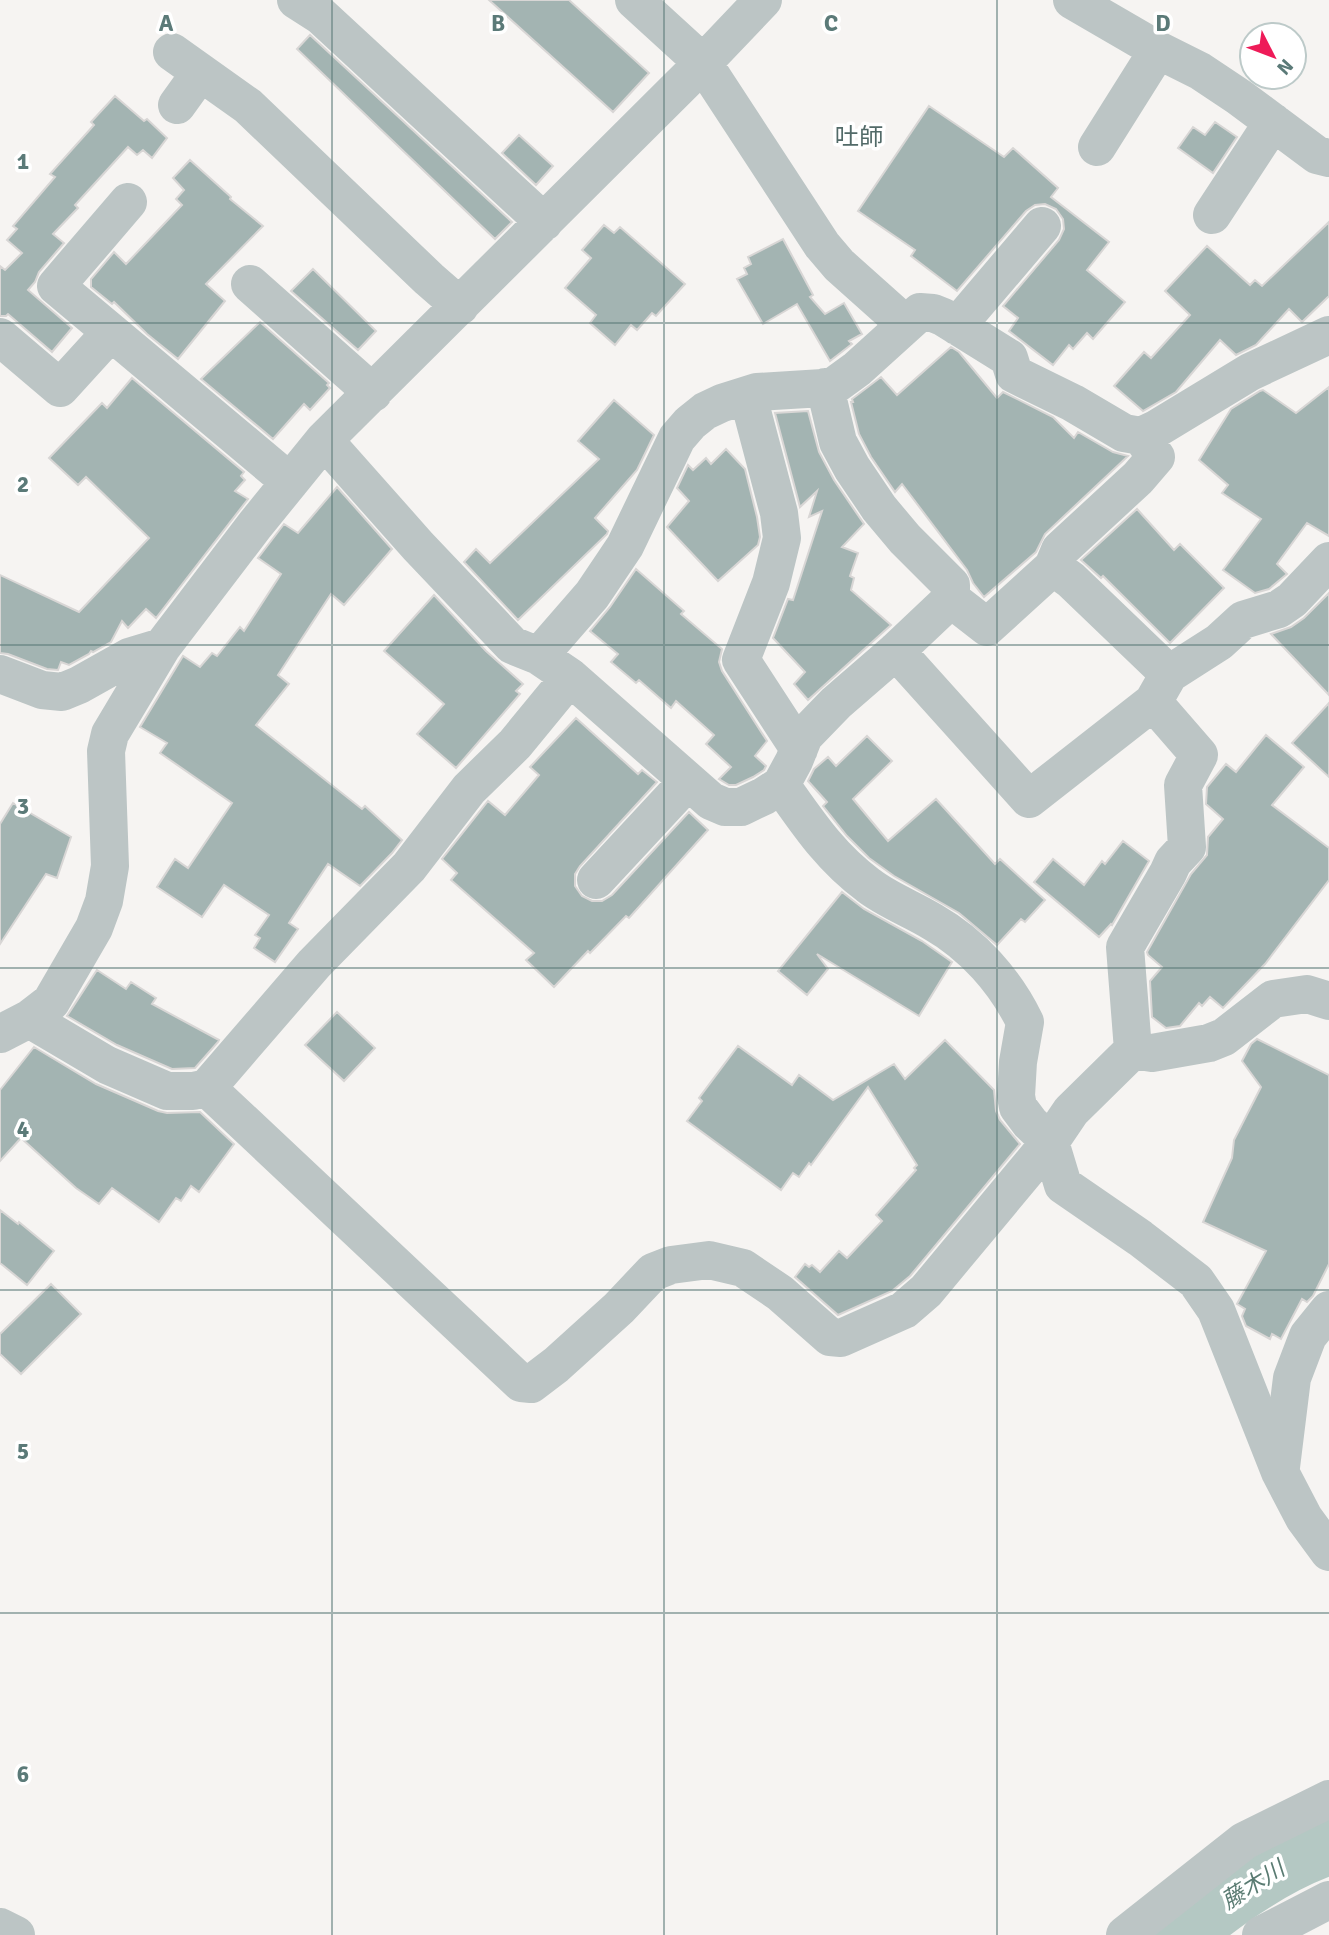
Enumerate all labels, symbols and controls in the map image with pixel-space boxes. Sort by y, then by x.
text: A [159,9,174,38]
text: B [491,9,505,38]
text: C [824,9,838,38]
text: D [1155,9,1171,38]
north arrow [1238,21,1308,91]
text: N [1272,54,1298,80]
district label: 吐師 [835,122,883,152]
text: 1 [17,147,29,176]
text: 2 [17,470,29,499]
text: 3 [17,792,29,821]
text: 4 [17,1115,29,1144]
text: 5 [17,1437,29,1466]
text: 6 [17,1760,29,1789]
water label: 藤木川 [1216,1853,1292,1916]

